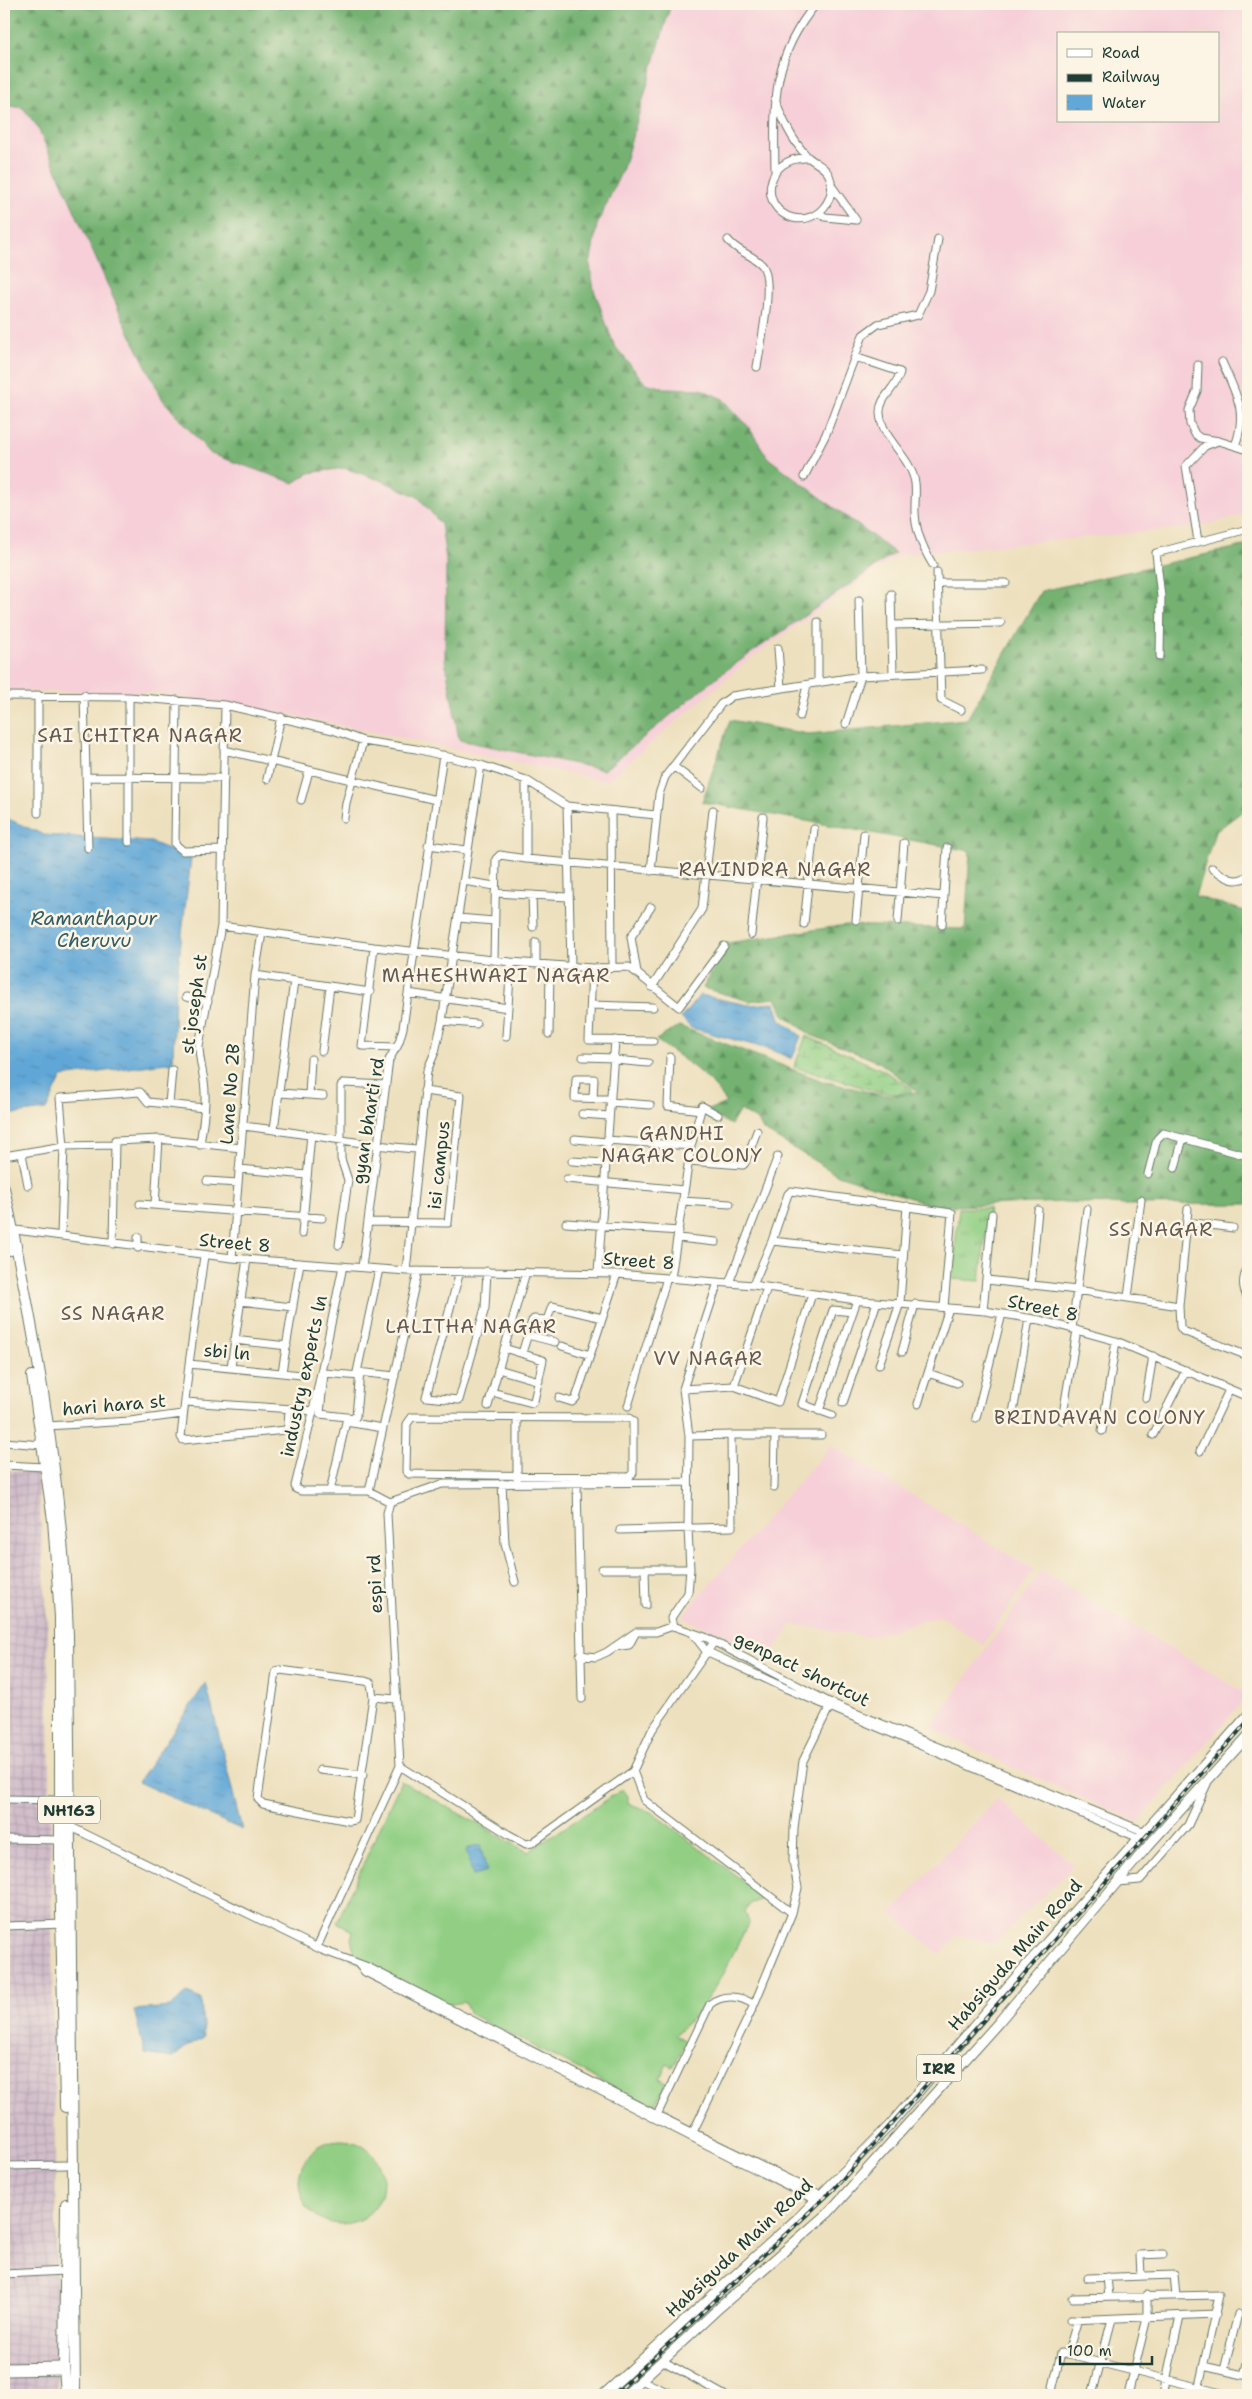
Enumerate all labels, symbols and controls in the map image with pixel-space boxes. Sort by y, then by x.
legend [1057,32,1220,122]
text: Road [1102,43,1140,63]
text: Railway [1102,67,1160,87]
text: Water [1102,93,1146,113]
district label: SAI CHITRA NAGAR [37,723,243,748]
district label: RAVINDRA NAGAR [679,857,871,882]
water label: Ramanthapur Cheruvu [31,906,158,953]
street label: st joseph st [175,952,213,1056]
district label: MAHESHWARI NAGAR [382,963,610,988]
street label: Lane No 2B [214,1043,246,1145]
street label: gyan bharti rd [346,1056,390,1186]
street label: isi campus [422,1119,456,1211]
district label: GANDHI NAGAR COLONY [601,1121,763,1168]
district label: SS NAGAR [1109,1217,1213,1242]
street label: Street 8 [198,1228,272,1258]
street label: Street 8 [602,1247,676,1275]
street label: Street 8 [1005,1289,1081,1327]
street label: industry experts ln [275,1293,333,1459]
district label: SS NAGAR [61,1301,165,1326]
district label: LALITHA NAGAR [385,1314,557,1339]
street label: sbi ln [203,1338,251,1366]
district label: VV NAGAR [653,1346,763,1371]
street label: hari hara st [61,1388,167,1421]
district label: BRINDAVAN COLONY [994,1405,1206,1430]
street label: espi rd [362,1554,388,1614]
street label: genpact shortcut [730,1626,874,1712]
road number: NH163 [38,1796,100,1824]
street label: Habsiguda Main Road [943,1874,1087,2036]
road number: IRR [916,2054,962,2082]
street label: Habsiguda Main Road [660,2173,818,2323]
scale bar [1060,2334,1152,2366]
text: 100 m [1067,2341,1112,2361]

